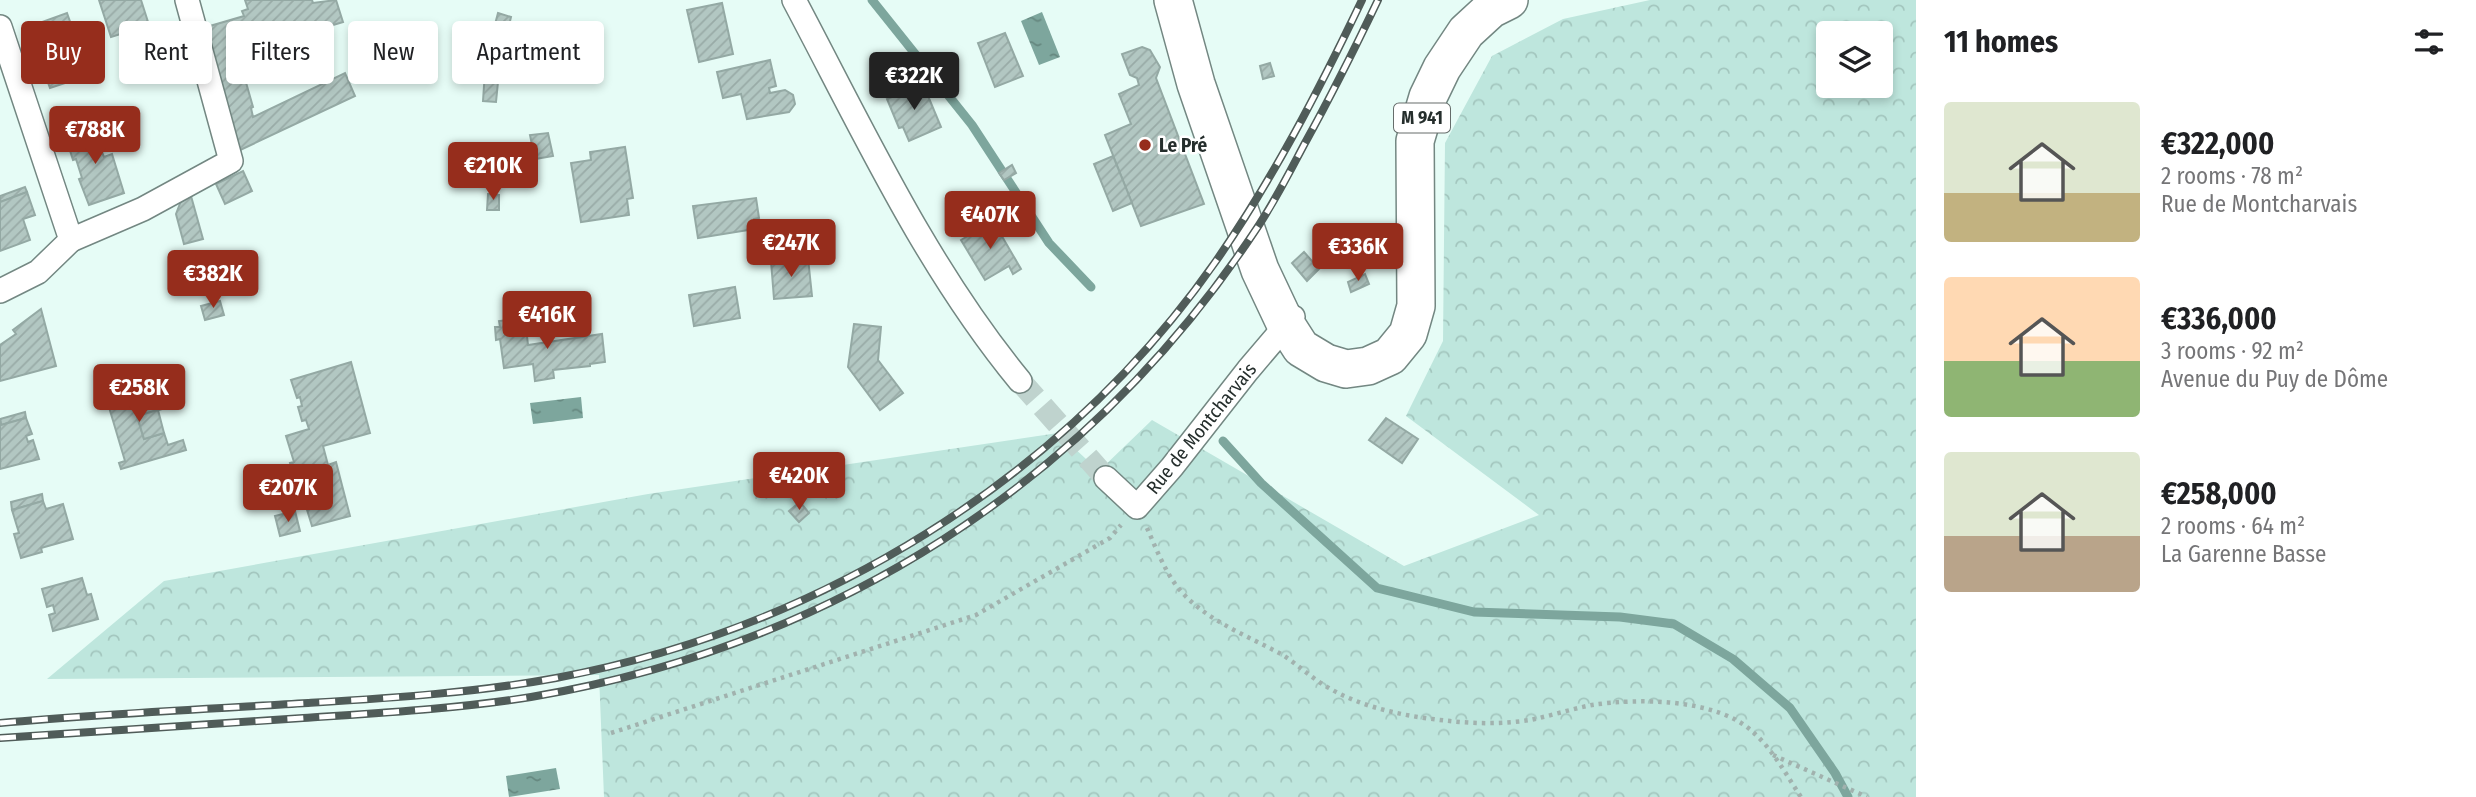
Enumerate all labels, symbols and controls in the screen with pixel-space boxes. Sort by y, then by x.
chip: Buy [21,21,105,84]
chip: Rent [119,21,212,84]
chip: Filters [226,21,334,84]
chip: New [348,21,438,84]
chip: Apartment [452,21,604,84]
map controls [1816,21,1893,98]
button: layers [1816,21,1893,98]
icon: filters [2410,23,2448,61]
text: 11 homes [1944,24,2058,60]
pin: €322K [865,52,963,112]
text: €322K [885,61,943,89]
road number: M 941 [1394,104,1450,132]
pin: €788K [46,106,144,166]
text: €788K [65,115,125,143]
text: €322,000 [2161,126,2274,162]
icon: home [2000,130,2084,214]
place label: Le Pré [1159,134,1207,157]
marker: Le Pré [1137,137,1153,153]
pin: €210K [444,142,542,202]
text: €210K [464,151,522,179]
text: 2 rooms · 78 m² [2161,162,2303,190]
text: Rue de Montcharvais [2161,190,2357,218]
pin: €407K [941,191,1039,251]
text: €407K [961,200,1019,228]
pin: €247K [742,219,840,279]
pin: €336K [1309,224,1407,283]
text: €247K [763,228,819,256]
text: €336K [1328,232,1388,260]
pin: €382K [164,250,262,310]
text: €382K [183,259,243,287]
pin: €416K [498,292,596,351]
text: €416K [519,300,576,328]
text: €336,000 [2161,301,2277,337]
icon: home [2000,305,2084,389]
text: 3 rooms · 92 m² [2161,337,2304,365]
street label: Rue de Montcharvais [1141,358,1261,499]
pin: €258K [90,364,188,424]
text: Avenue du Puy de Dôme [2161,365,2388,393]
text: €258K [109,373,169,401]
pin: €420K [750,452,848,512]
text: €420K [769,461,829,489]
pin: €207K [239,464,337,524]
text: €207K [259,473,317,501]
text: €258,000 [2161,476,2277,512]
icon: home [2000,480,2084,564]
text: 2 rooms · 64 m² [2161,512,2305,540]
text: La Garenne Basse [2161,540,2326,568]

